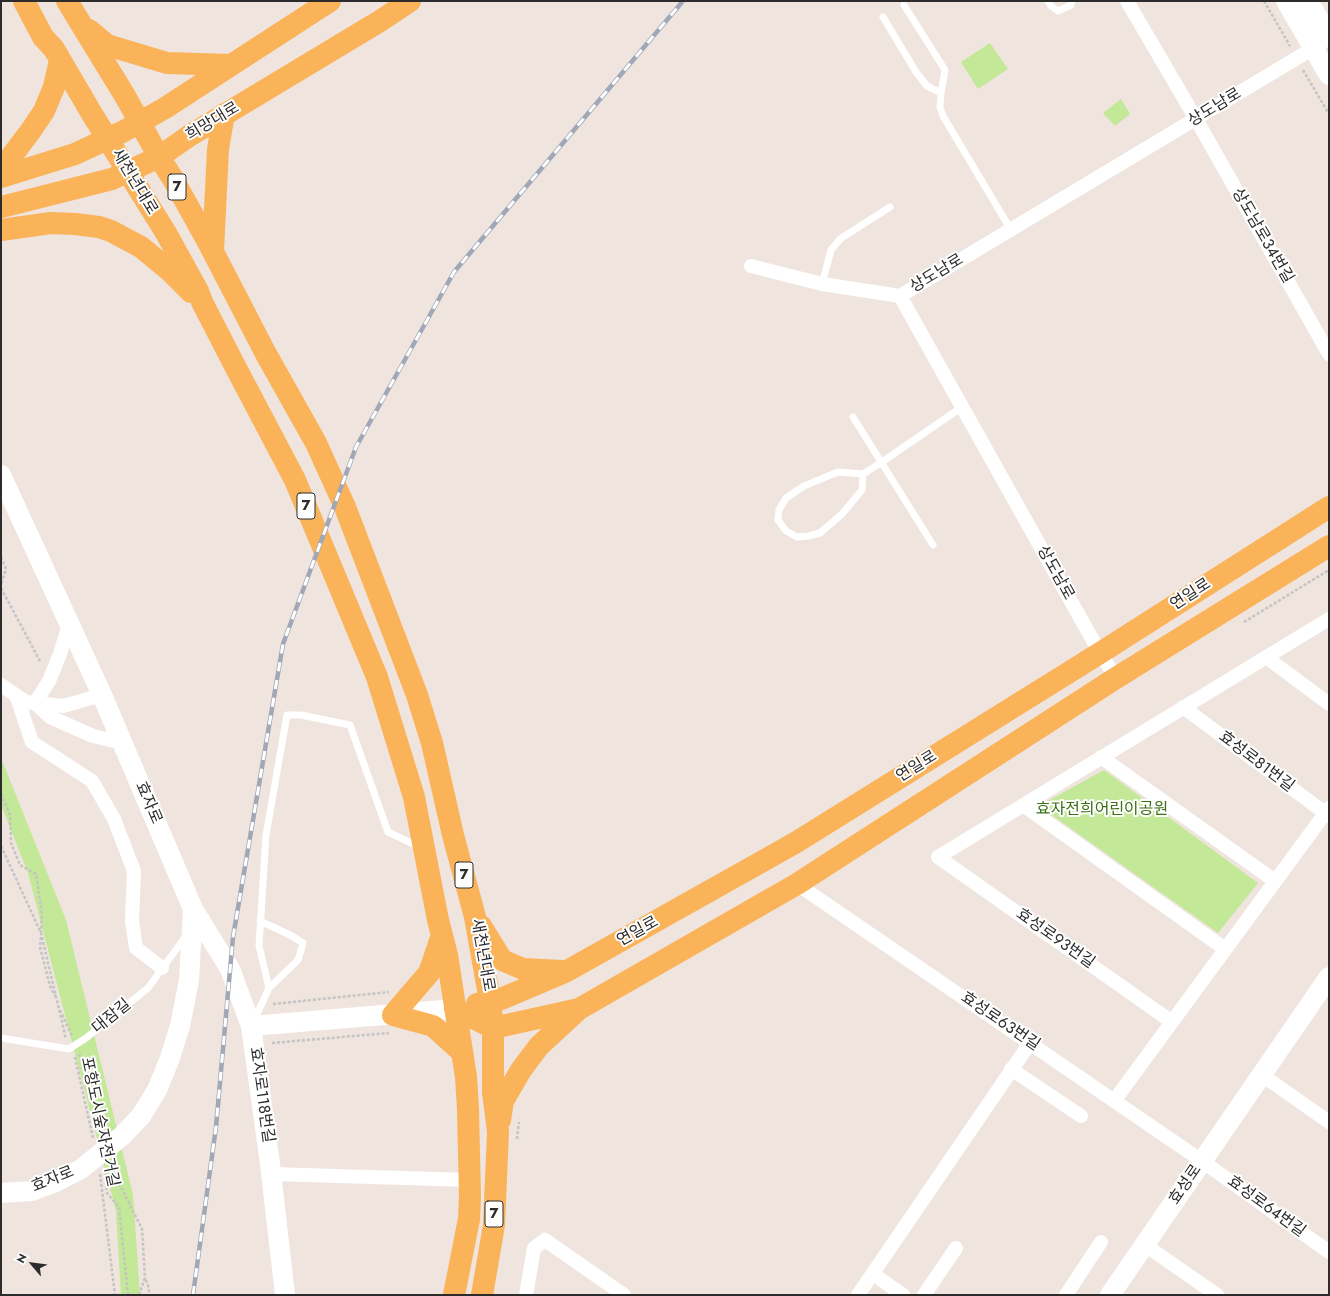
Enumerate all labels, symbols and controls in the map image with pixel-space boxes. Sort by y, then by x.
street label: 상도남로 [1185,85,1245,131]
street label: 희망대로 [183,99,243,145]
street label: 새천년대로 [107,146,161,218]
road number: 7 [168,174,186,200]
street label: 상도남로34번길 [1227,185,1297,287]
street label: 상도남로 [907,251,967,297]
road number: 7 [297,493,315,519]
street label: 상도남로 [1032,543,1078,603]
street label: 연일로 [1167,575,1215,615]
street label: 효성로81번길 [1214,727,1298,797]
street label: 연일로 [893,747,941,787]
street label: 효자로 [131,779,165,827]
park label: 효자전희어린이공원 [1036,800,1168,820]
road number: 7 [455,862,473,888]
street label: 효성로93번길 [1012,905,1098,973]
street label: 연일로 [614,913,662,951]
street label: 새천년대로 [466,917,498,993]
street label: 효성로63번길 [957,988,1043,1056]
street label: 대잠길 [89,996,135,1038]
street label: 효자로118번길 [245,1046,277,1144]
street label: 포항도시숲자전거길 [76,1055,122,1189]
street label: 효성로 [1166,1161,1206,1209]
street label: 효자로 [29,1163,77,1197]
street label: 효성로64번길 [1223,1172,1309,1242]
road number: 7 [485,1201,503,1227]
north arrow [12,1244,52,1284]
text: N [12,1251,31,1266]

